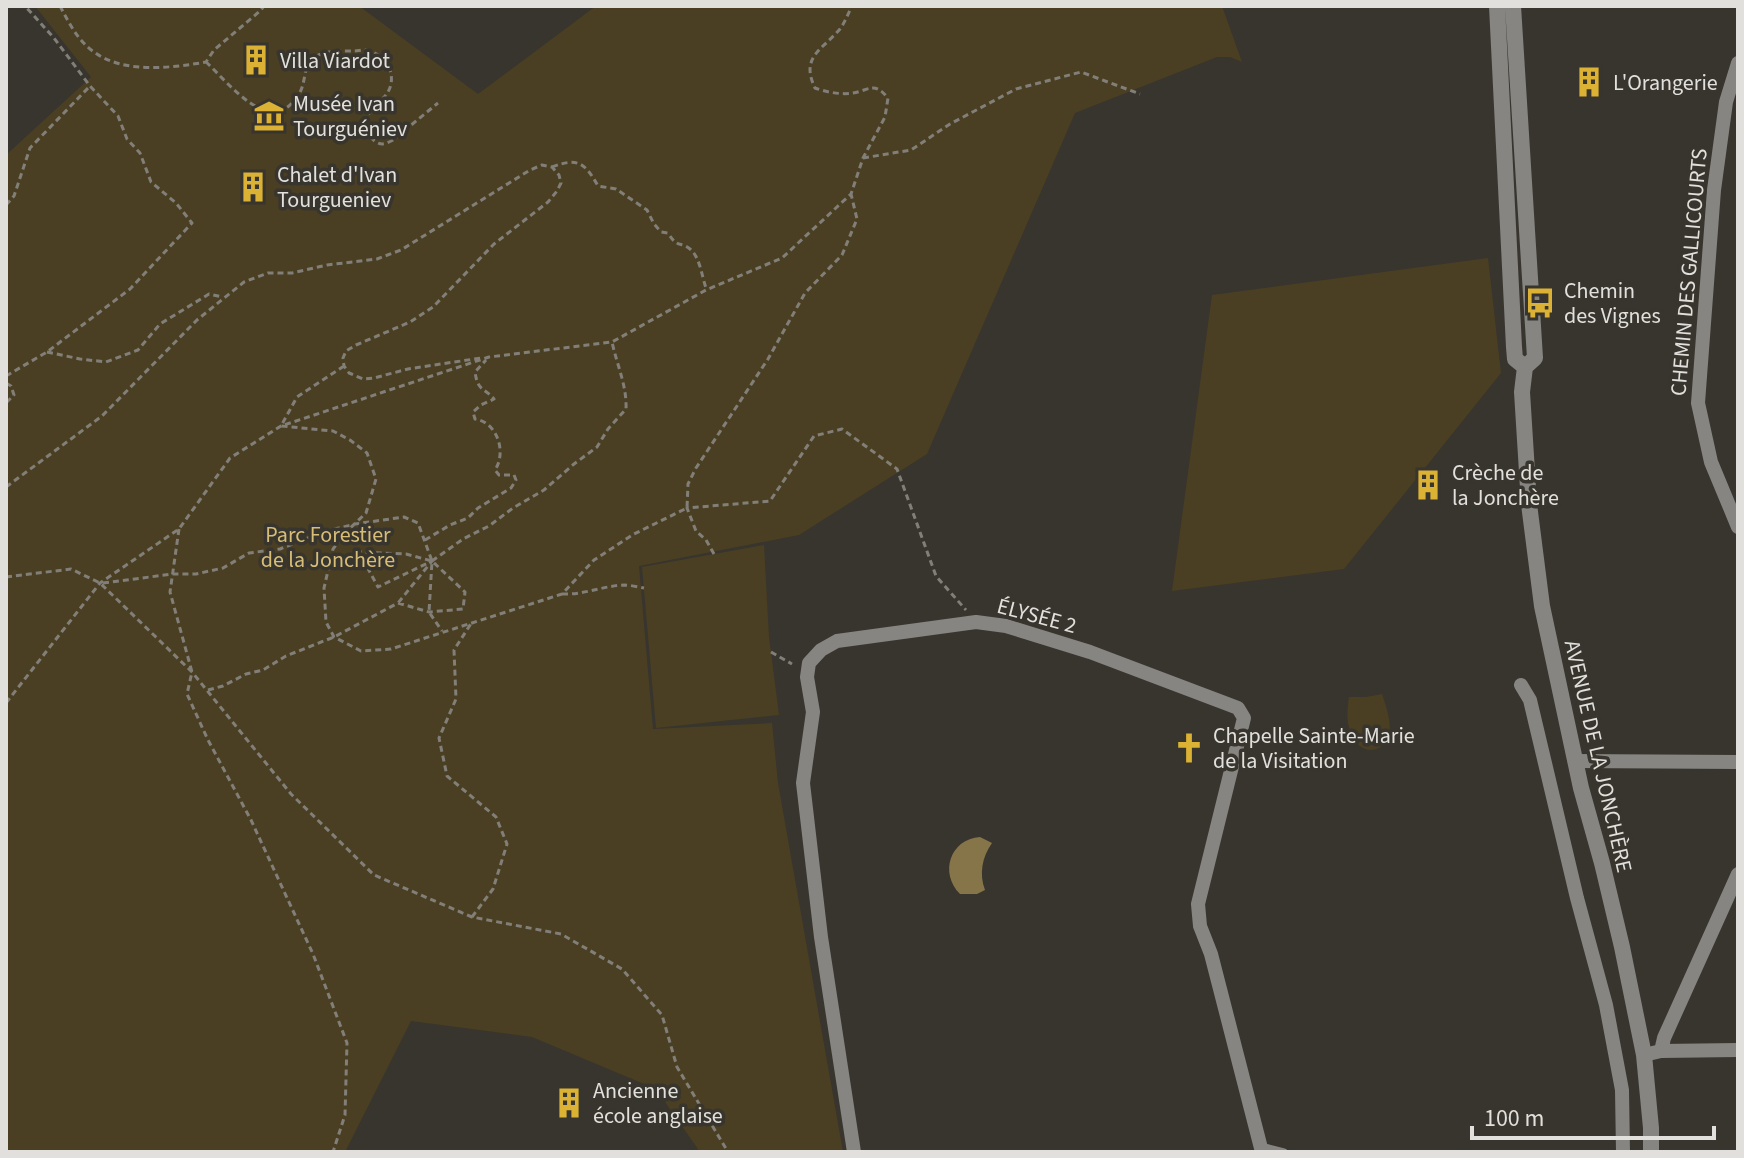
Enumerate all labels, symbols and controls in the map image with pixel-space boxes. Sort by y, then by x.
building icon: Villa Viardot [239,43,273,77]
place label: Villa Viardot [280,45,390,77]
building icon: L'Orangerie [1572,65,1606,99]
place label: L'Orangerie [1613,67,1718,99]
place label: Musée Ivan Tourguéniev [293,88,408,145]
museum icon: Musée Ivan Tourguéniev [252,99,286,133]
street label: CHEMIN DES GALLICOURTS [1662,147,1716,397]
place label: Chalet d'Ivan Tourgueniev [277,159,397,216]
building icon: Chalet d'Ivan Tourgueniev [236,170,270,204]
place label: Chemin des Vignes [1564,275,1661,332]
bus stop icon: Chemin des Vignes [1523,286,1557,320]
place label: Crèche de la Jonchère [1452,457,1559,514]
building icon: Crèche de la Jonchère [1411,468,1445,502]
park label: Parc Forestier de la Jonchère [261,519,395,576]
street label: ÉLYSÉE 2 [993,590,1080,642]
street label: AVENUE DE LA JONCHÈRE [1556,637,1640,876]
place label: Chapelle Sainte-Marie de la Visitation [1213,720,1415,777]
church icon: Chapelle Sainte-Marie de la Visitation [1172,731,1206,765]
place label: Ancienne école anglaise [593,1075,723,1132]
building icon: Ancienne école anglaise [552,1086,586,1120]
scale bar [1472,1090,1714,1140]
text: 100 m [1484,1101,1544,1136]

